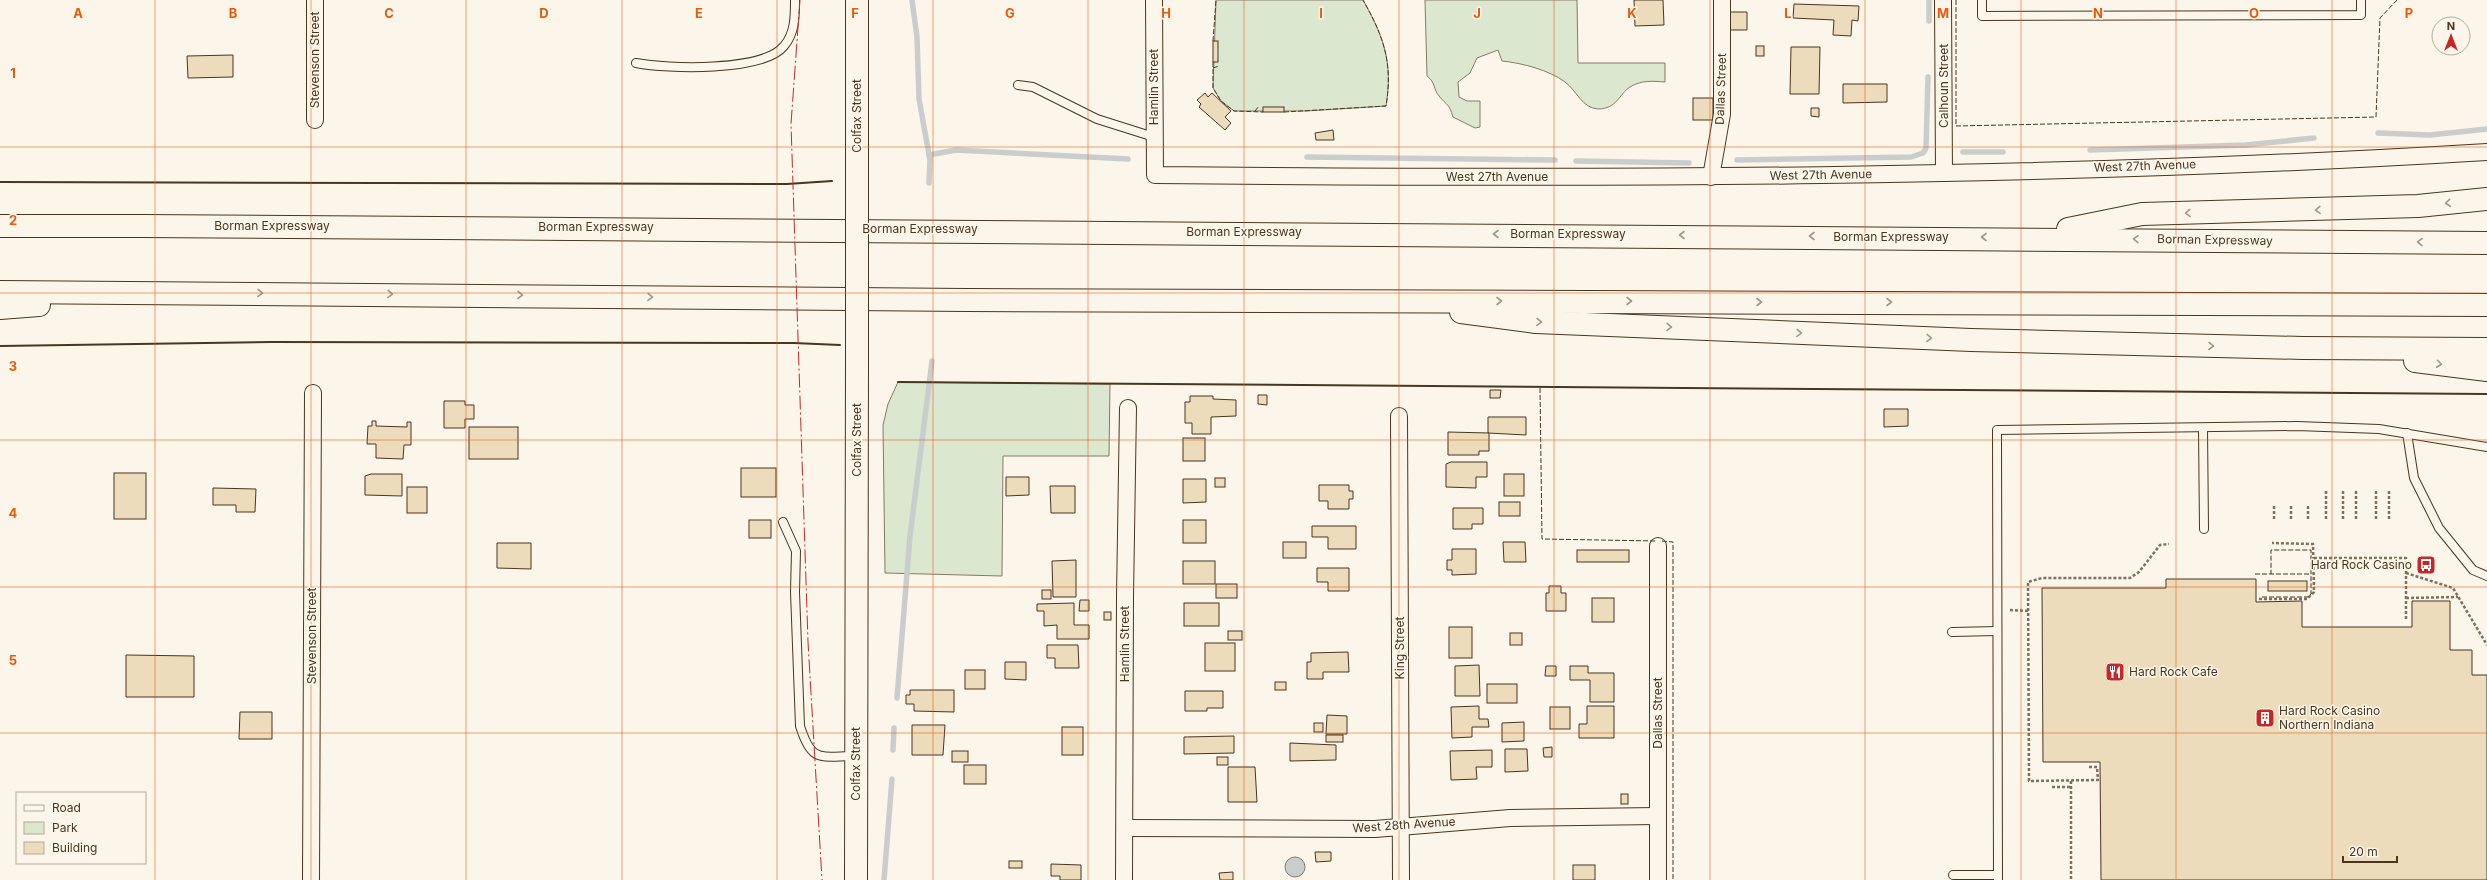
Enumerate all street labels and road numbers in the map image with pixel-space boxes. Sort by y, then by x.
street label: Stevenson Street [307,12,322,108]
street label: Calhoun Street [1936,44,1951,128]
street label: Hamlin Street [1146,49,1161,125]
street label: Dallas Street [1712,53,1729,125]
street label: Colfax Street [849,79,864,153]
street label: West 27th Avenue [2093,156,2196,175]
street label: West 27th Avenue [1770,166,1872,183]
street label: West 27th Avenue [1446,169,1548,184]
street label: Borman Expressway [214,218,330,233]
street label: Borman Expressway [538,219,654,234]
street label: Borman Expressway [862,221,978,236]
street label: Borman Expressway [1186,224,1302,239]
street label: Borman Expressway [1510,226,1626,241]
street label: Borman Expressway [1833,229,1949,244]
street label: Borman Expressway [2157,231,2273,248]
street label: Colfax Street [849,403,864,477]
street label: Stevenson Street [304,588,319,684]
street label: Hamlin Street [1117,606,1132,682]
street label: King Street [1392,617,1407,679]
street label: Dallas Street [1650,677,1665,749]
street label: Colfax Street [848,727,863,801]
street label: West 28th Avenue [1352,813,1456,836]

